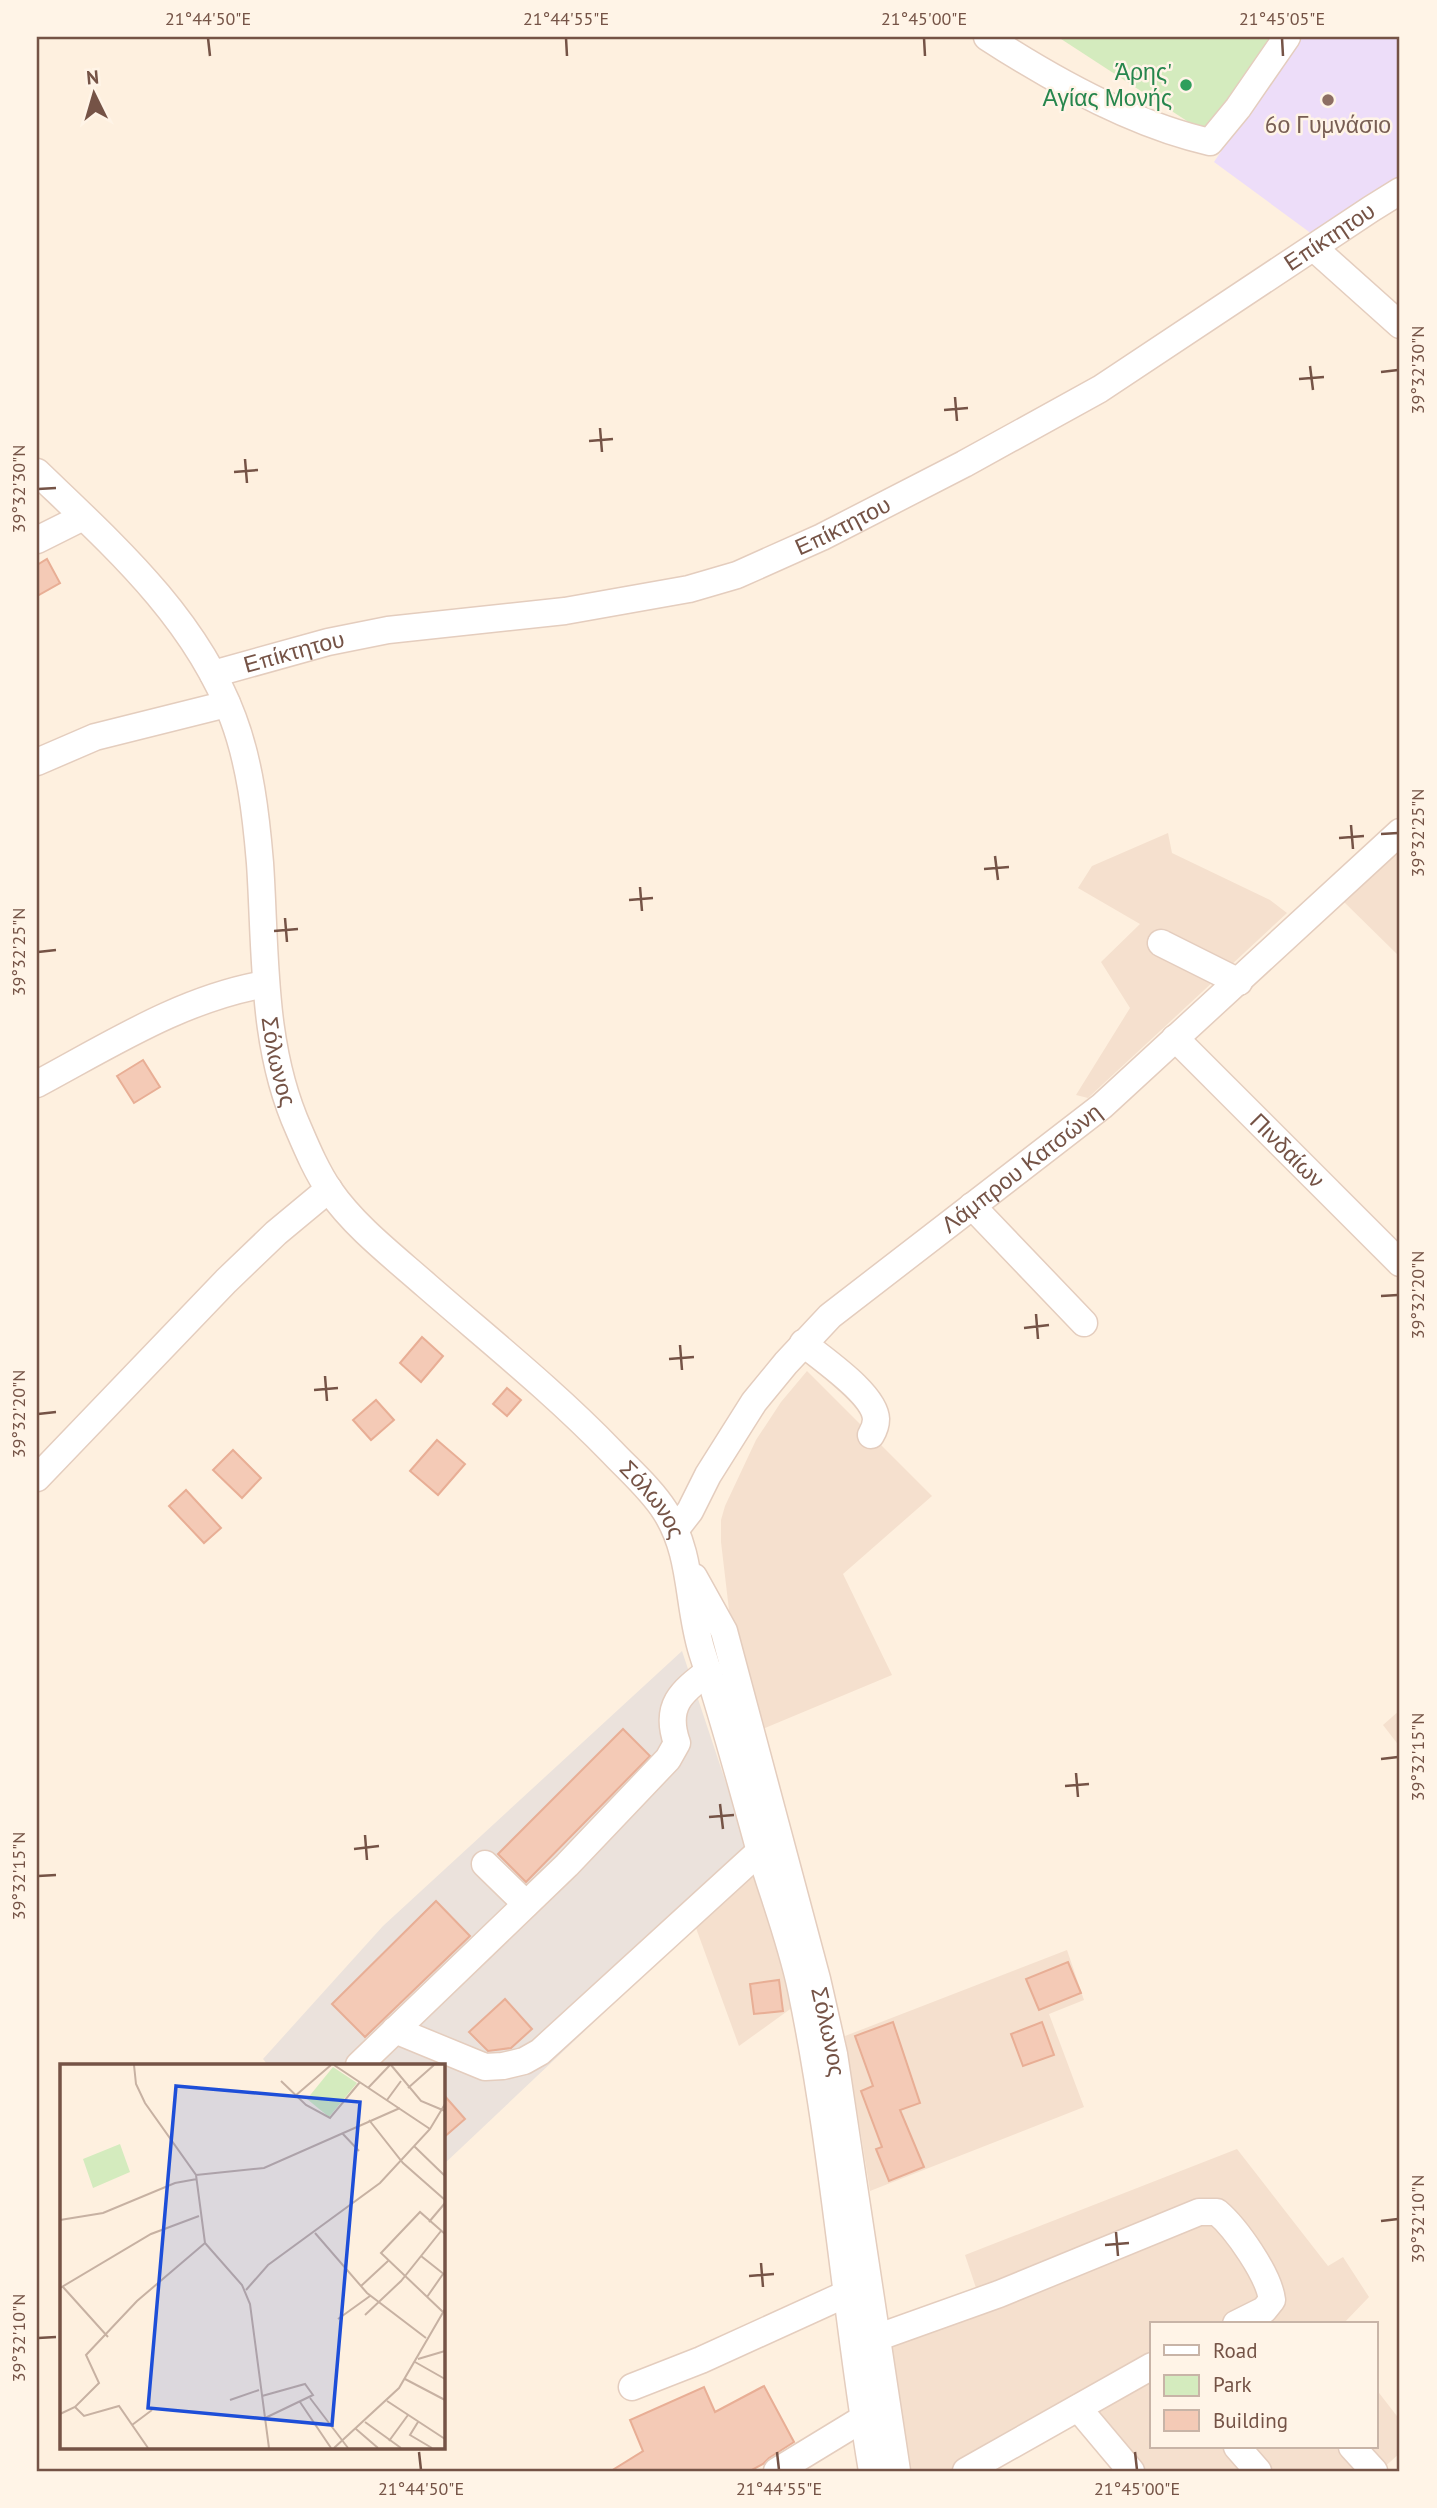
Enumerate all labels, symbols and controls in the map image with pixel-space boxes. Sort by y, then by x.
text: 21°44'50"E [165,7,251,30]
text: 21°44'55"E [523,7,609,30]
text: 21°45'00"E [881,7,967,30]
text: 21°45'05"E [1239,7,1325,30]
place label: Άρης' Αγίας Μονής [1043,57,1172,112]
north arrow [60,60,130,130]
text: N [85,65,100,90]
marker: Άρης' Αγίας Μονής [1178,77,1194,93]
marker: 6ο Γυμνάσιο [1320,92,1336,108]
place label: 6ο Γυμνάσιο [1265,110,1391,139]
street label: Επίκτητου [1278,196,1380,277]
text: 39°32'30"N [1406,326,1429,414]
text: 39°32'30"N [7,445,30,533]
street label: Επίκτητου [790,489,895,561]
street label: Επίκτητου [240,624,347,679]
text: 39°32'25"N [1406,789,1429,877]
text: 39°32'25"N [7,908,30,996]
street label: Σόλωνος [256,1015,303,1110]
street label: Λάμπρου Κατσώνη [935,1097,1107,1239]
street label: Πινδαίων [1244,1107,1331,1194]
text: 39°32'20"N [1406,1251,1429,1339]
text: 39°32'20"N [7,1370,30,1458]
street label: Σόλωνος [614,1454,692,1542]
text: 39°32'15"N [1406,1713,1429,1801]
text: 39°32'15"N [7,1832,30,1920]
street label: Σόλωνος [805,1984,852,2078]
inset map [60,2064,444,2448]
text: 39°32'10"N [1406,2175,1429,2263]
text: 39°32'10"N [7,2294,30,2382]
legend [1150,2322,1378,2448]
text: Road [1213,2337,1257,2364]
text: Park [1213,2371,1252,2398]
text: Building [1213,2407,1288,2434]
text: 21°44'50"E [378,2477,464,2500]
text: 21°44'55"E [736,2477,822,2500]
text: 21°45'00"E [1094,2477,1180,2500]

